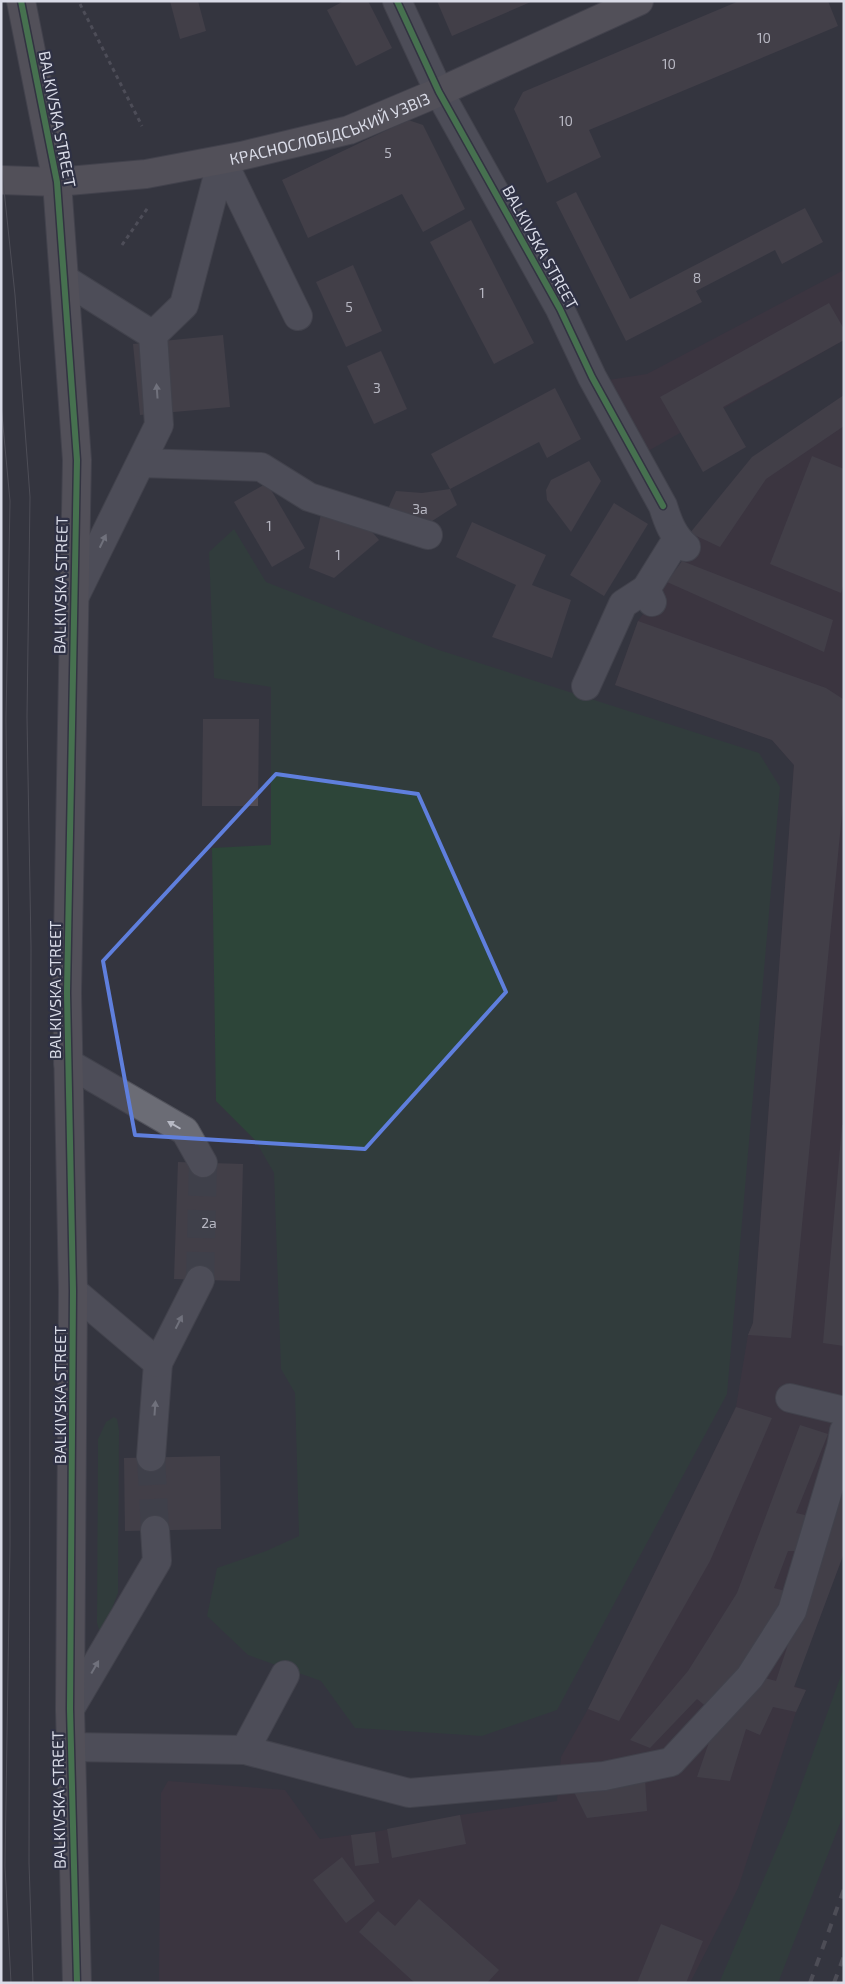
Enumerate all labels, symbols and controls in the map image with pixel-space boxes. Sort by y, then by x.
house number: 10 [757,29,771,46]
street label: BALKIVSKA STREET [35,49,81,189]
house number: 10 [662,55,676,72]
street label: КРАСНОСЛОБІДСЬКИЙ УЗВІЗ [228,88,432,168]
house number: 10 [559,112,573,129]
house number: 5 [384,144,392,161]
street label: BALKIVSKA STREET [499,182,583,312]
house number: 8 [693,269,701,286]
house number: 1 [479,284,485,301]
house number: 5 [345,298,353,315]
house number: 3 [373,379,381,396]
one-way arrow [153,383,161,399]
house number: 3а [412,500,428,517]
street label: BALKIVSKA STREET [49,516,71,654]
house number: 1 [266,517,272,534]
one-way arrow [99,533,107,548]
house number: 1 [335,546,341,563]
street label: BALKIVSKA STREET [45,921,64,1059]
one-way arrow [168,1121,181,1130]
house number: 2а [201,1214,217,1231]
one-way arrow [175,1314,183,1329]
street label: BALKIVSKA STREET [50,1326,69,1464]
one-way arrow [151,1400,159,1416]
one-way arrow [90,1660,99,1673]
street label: BALKIVSKA STREET [47,1731,69,1869]

